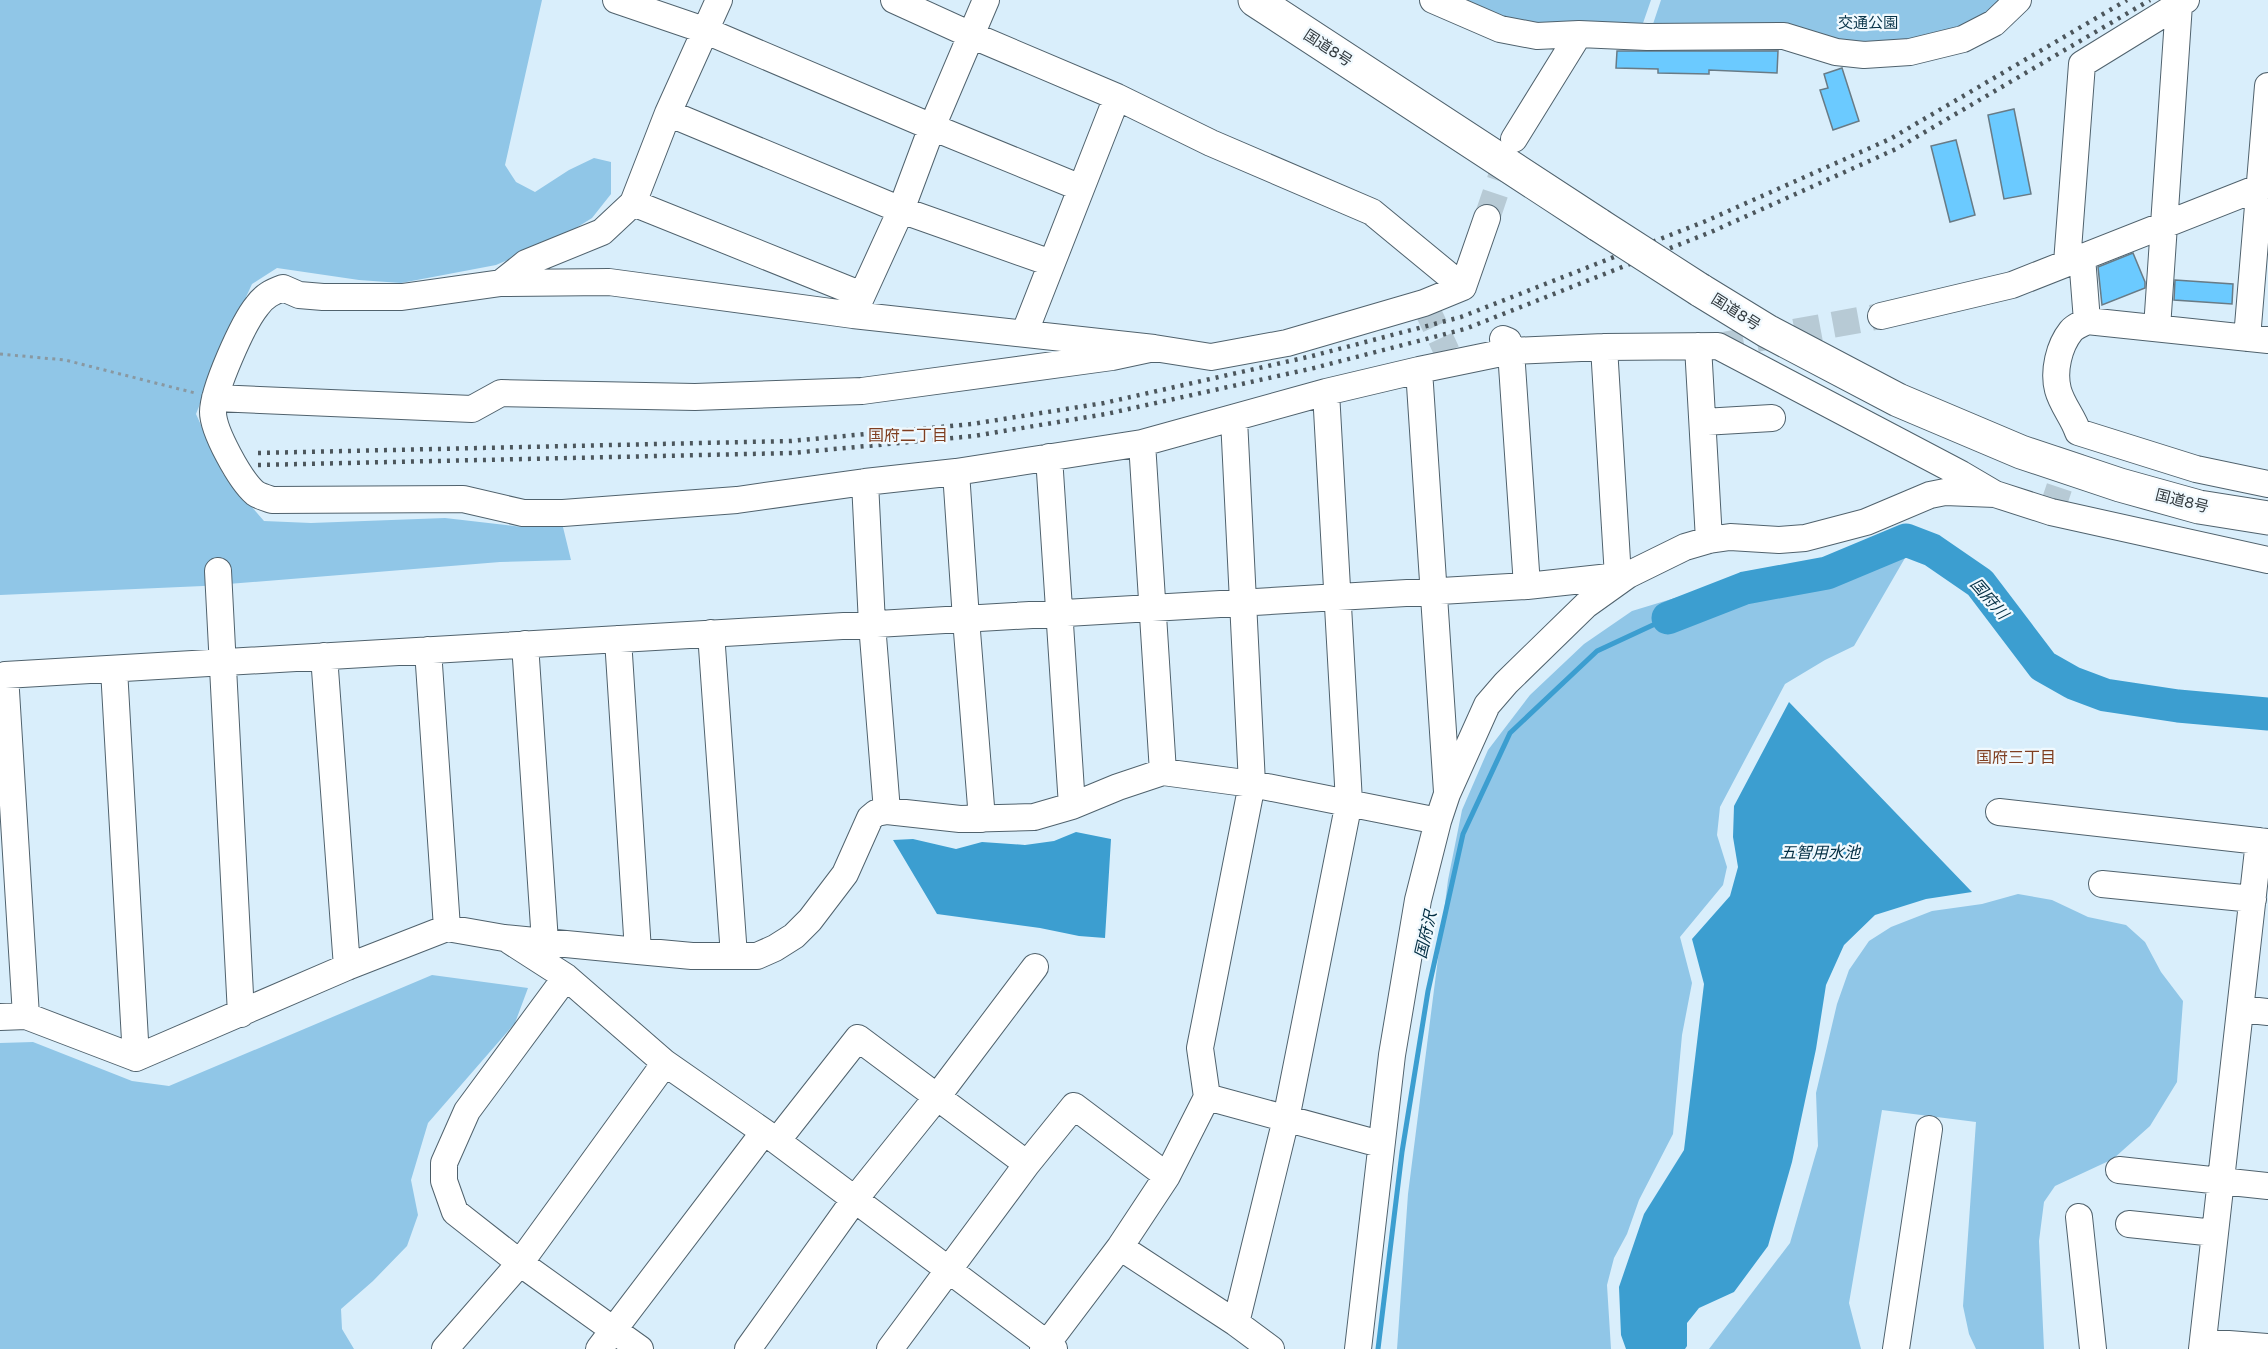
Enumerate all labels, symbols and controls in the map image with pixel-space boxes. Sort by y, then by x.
park label: 交通公園 [1838,14,1898,32]
street label: 国道8号 [1300,26,1356,70]
street label: 国道8号 [1708,290,1764,334]
district label: 国府二丁目 [868,426,948,446]
street label: 国道8号 [2153,486,2211,516]
water label: 国府川 [1966,574,2014,625]
district label: 国府三丁目 [1976,748,2056,768]
water label: 五智用水池 [1780,843,1862,863]
water label: 国府沢 [1411,907,1442,961]

